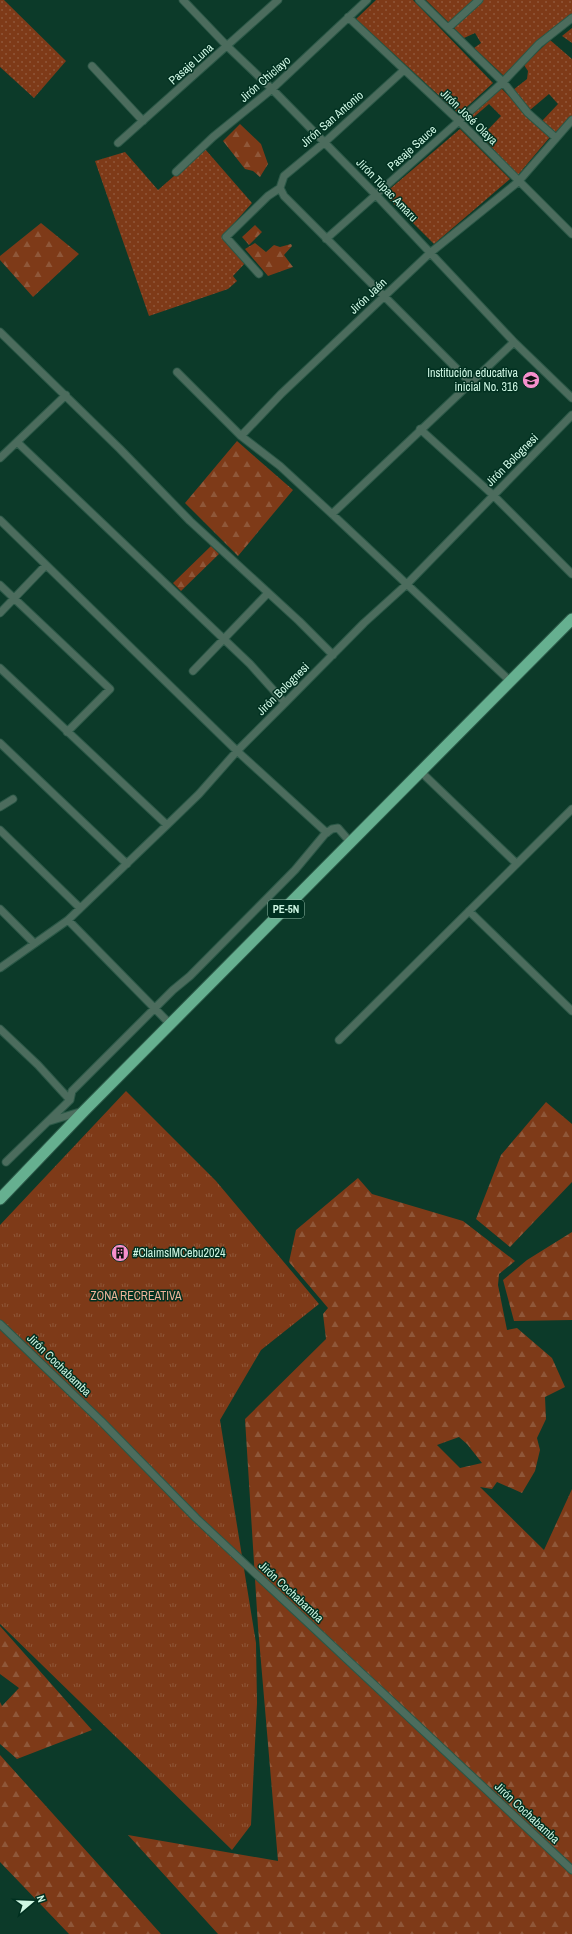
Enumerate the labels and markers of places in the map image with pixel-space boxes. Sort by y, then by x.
place label: Institución educativa inicial No. 316 [427,365,519,395]
school or university icon: Institución educativa inicial No. 316 [521,370,541,390]
building icon: #ClaimsIMCebu2024 [110,1243,130,1263]
place label: #ClaimsIMCebu2024 [133,1245,226,1261]

